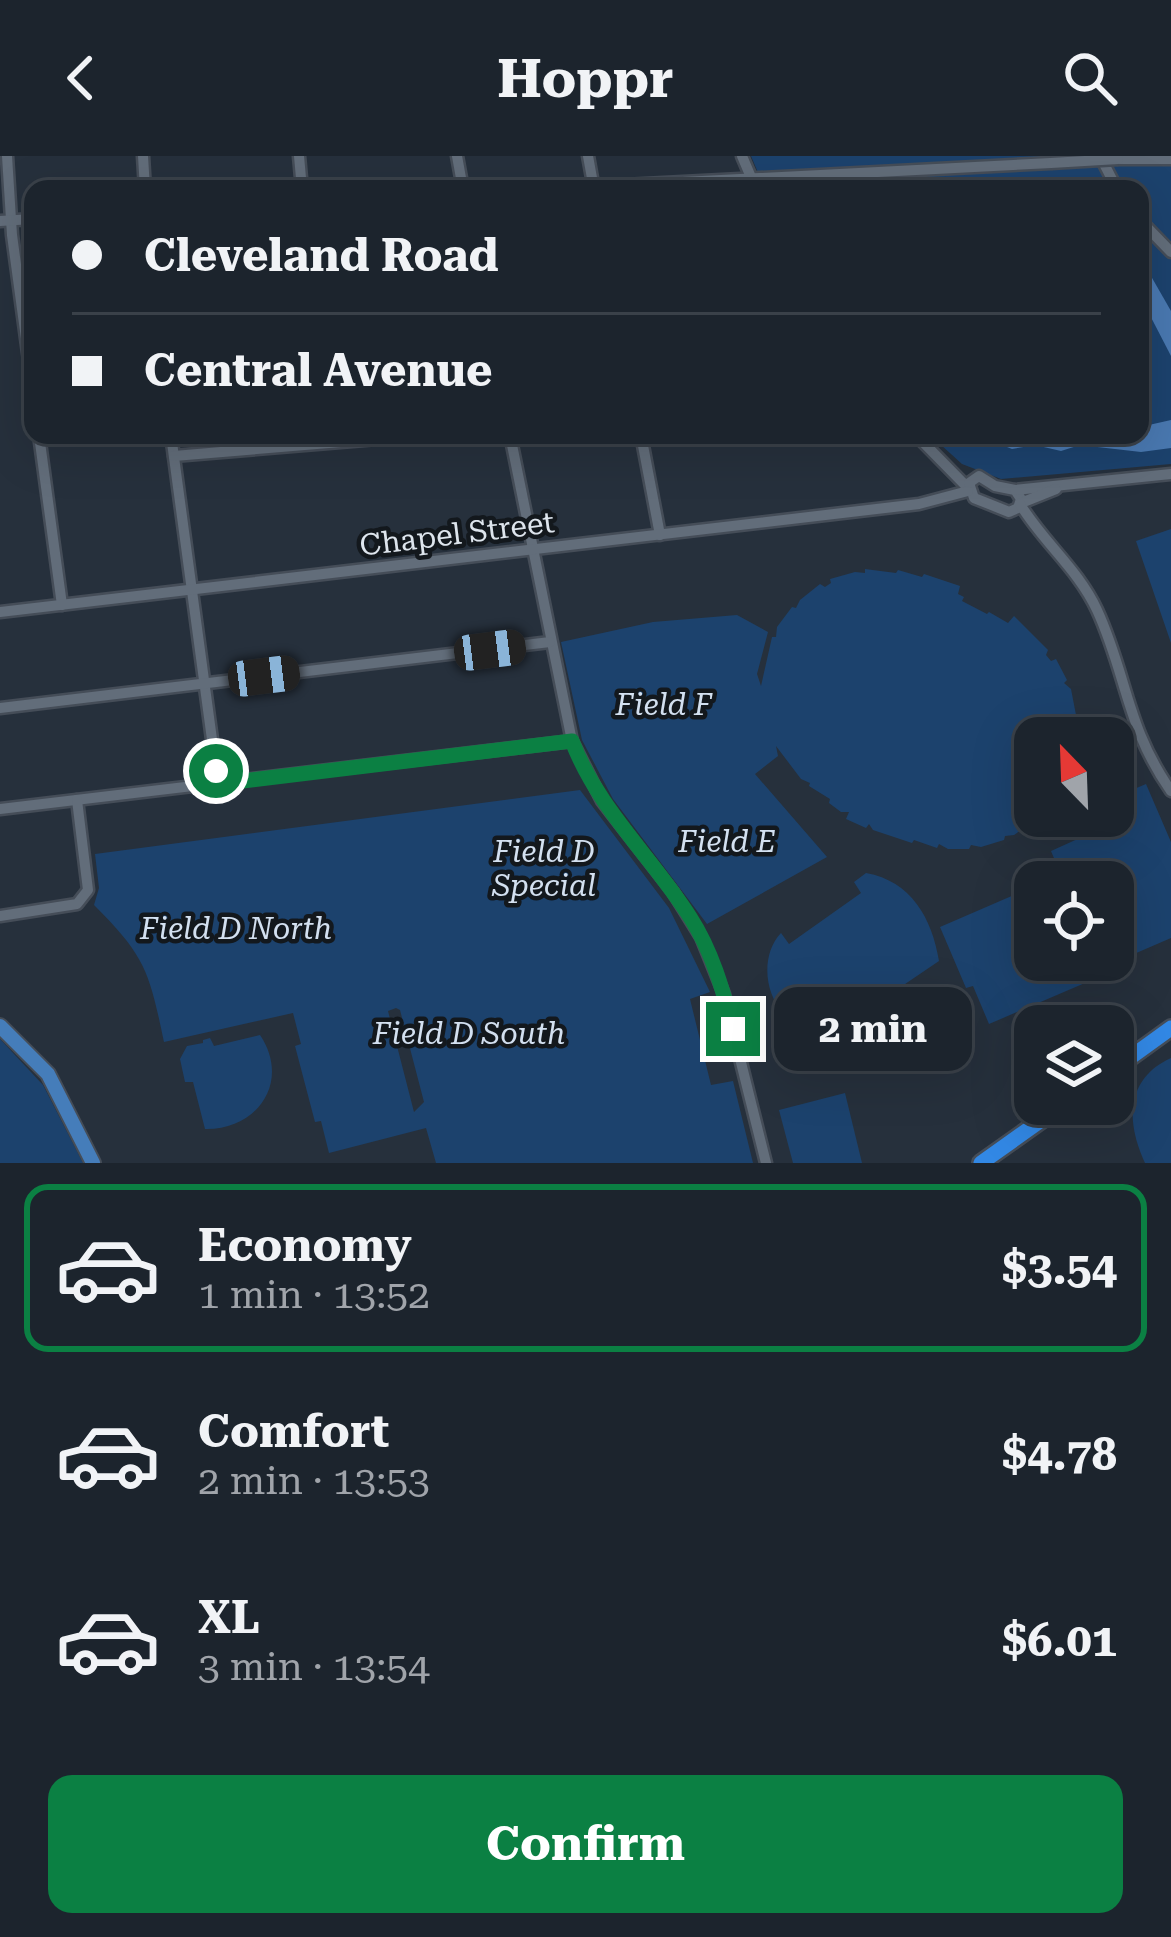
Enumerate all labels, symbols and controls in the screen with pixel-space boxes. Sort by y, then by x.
icon: back [48,45,114,111]
icon: search [1057,45,1123,111]
text: Hoppr [497,47,674,110]
text: Cleveland Road [144,229,499,282]
text: Central Avenue [144,344,492,397]
street label: Chapel Street [358,504,556,563]
car [452,628,528,672]
car [226,654,302,698]
park label: Field F [614,687,713,722]
north arrow [1014,717,1134,837]
map controls [1014,717,1134,1125]
route start [189,744,243,798]
park label: Field E [677,824,776,859]
park label: Field D Special [491,834,596,903]
button: locate [1014,861,1134,981]
park label: Field D North [139,911,332,946]
callout: 2 min [775,987,973,1071]
route end [706,1002,760,1056]
button: layers [1014,1005,1134,1125]
text: 2 min [819,1006,927,1052]
park label: Field D South [372,1016,565,1051]
icon: car [54,1214,162,1322]
text: Economy [198,1219,412,1272]
text: $3.54 [1002,1242,1117,1295]
text: 1 min · 13:52 [198,1272,430,1318]
icon: car [54,1400,162,1508]
text: Comfort [198,1405,389,1458]
text: $4.78 [1002,1428,1117,1481]
text: 2 min · 13:53 [198,1458,430,1504]
icon: car [54,1586,162,1694]
text: XL [198,1591,260,1644]
text: $6.01 [1002,1614,1117,1667]
text: 3 min · 13:54 [198,1644,430,1690]
button: Confirm [48,1775,1123,1913]

